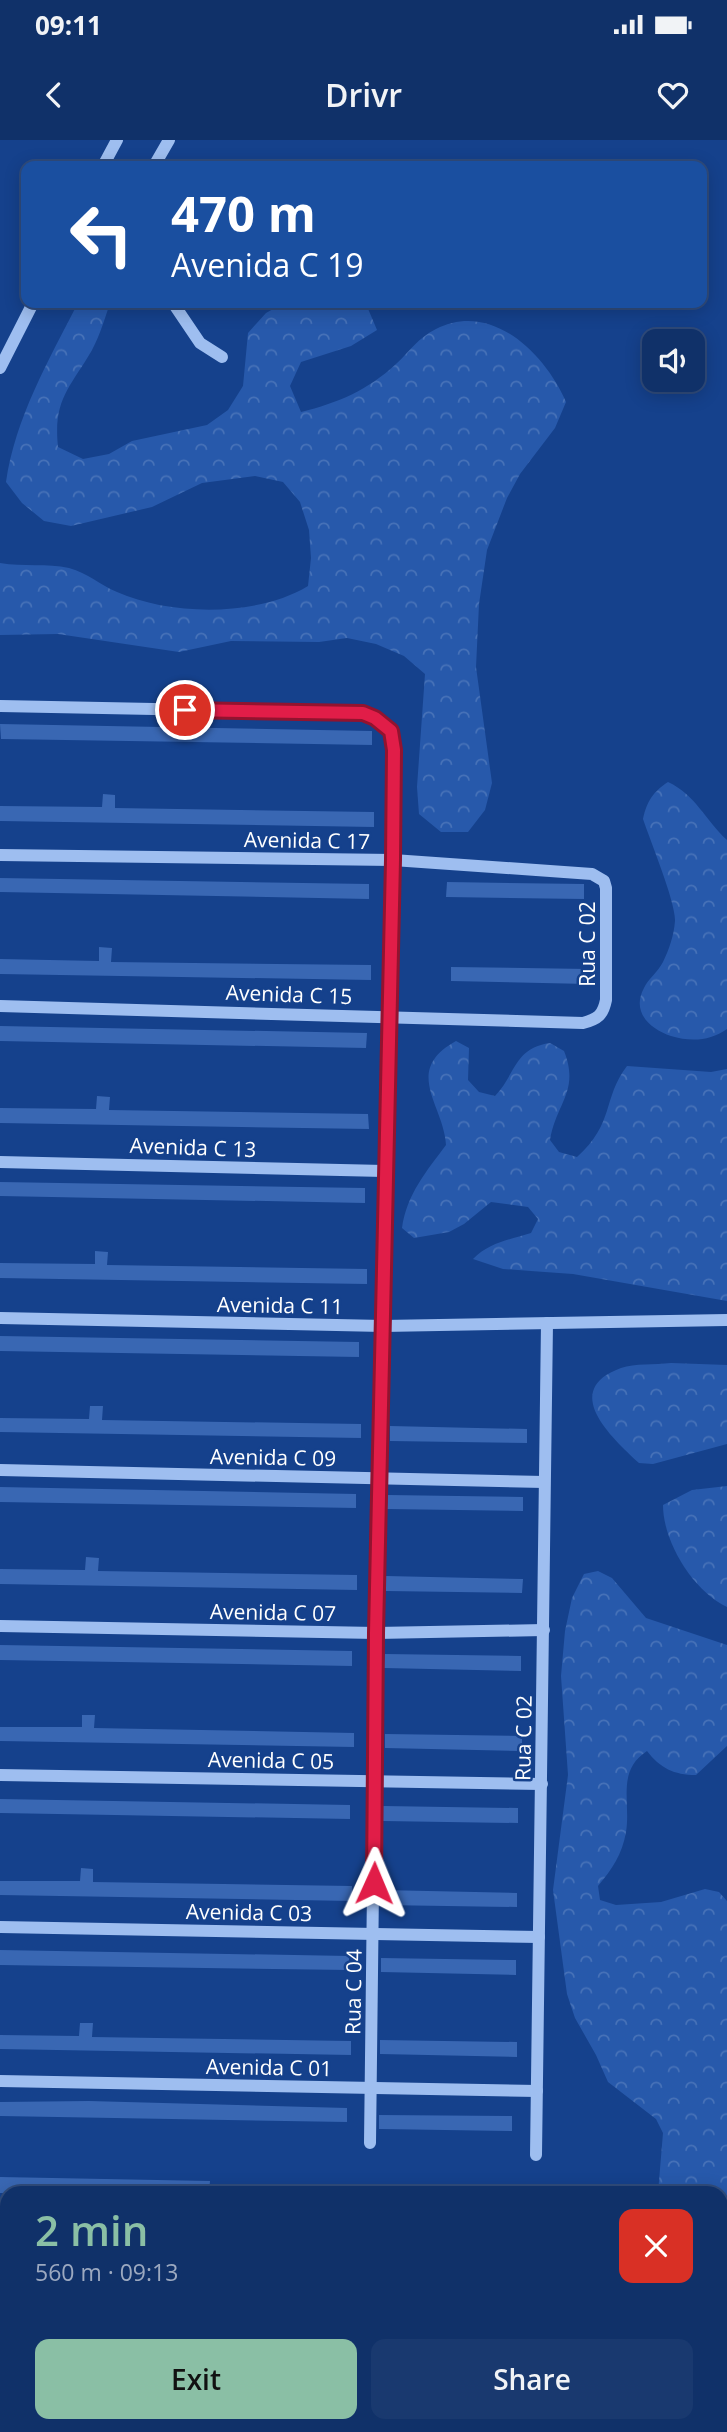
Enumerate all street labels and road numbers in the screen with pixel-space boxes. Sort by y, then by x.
street label: Avenida C 17 [244,825,370,855]
street label: Rua C 02 [573,901,601,987]
street label: Avenida C 15 [225,978,353,1010]
street label: Avenida C 13 [129,1131,257,1163]
street label: Avenida C 11 [217,1290,343,1320]
street label: Avenida C 09 [210,1442,336,1472]
street label: Avenida C 07 [210,1597,336,1627]
street label: Rua C 02 [508,1695,538,1781]
street label: Avenida C 05 [208,1745,334,1775]
street label: Avenida C 03 [186,1897,312,1927]
street label: Rua C 04 [338,1949,368,2035]
street label: Avenida C 01 [206,2052,332,2082]

